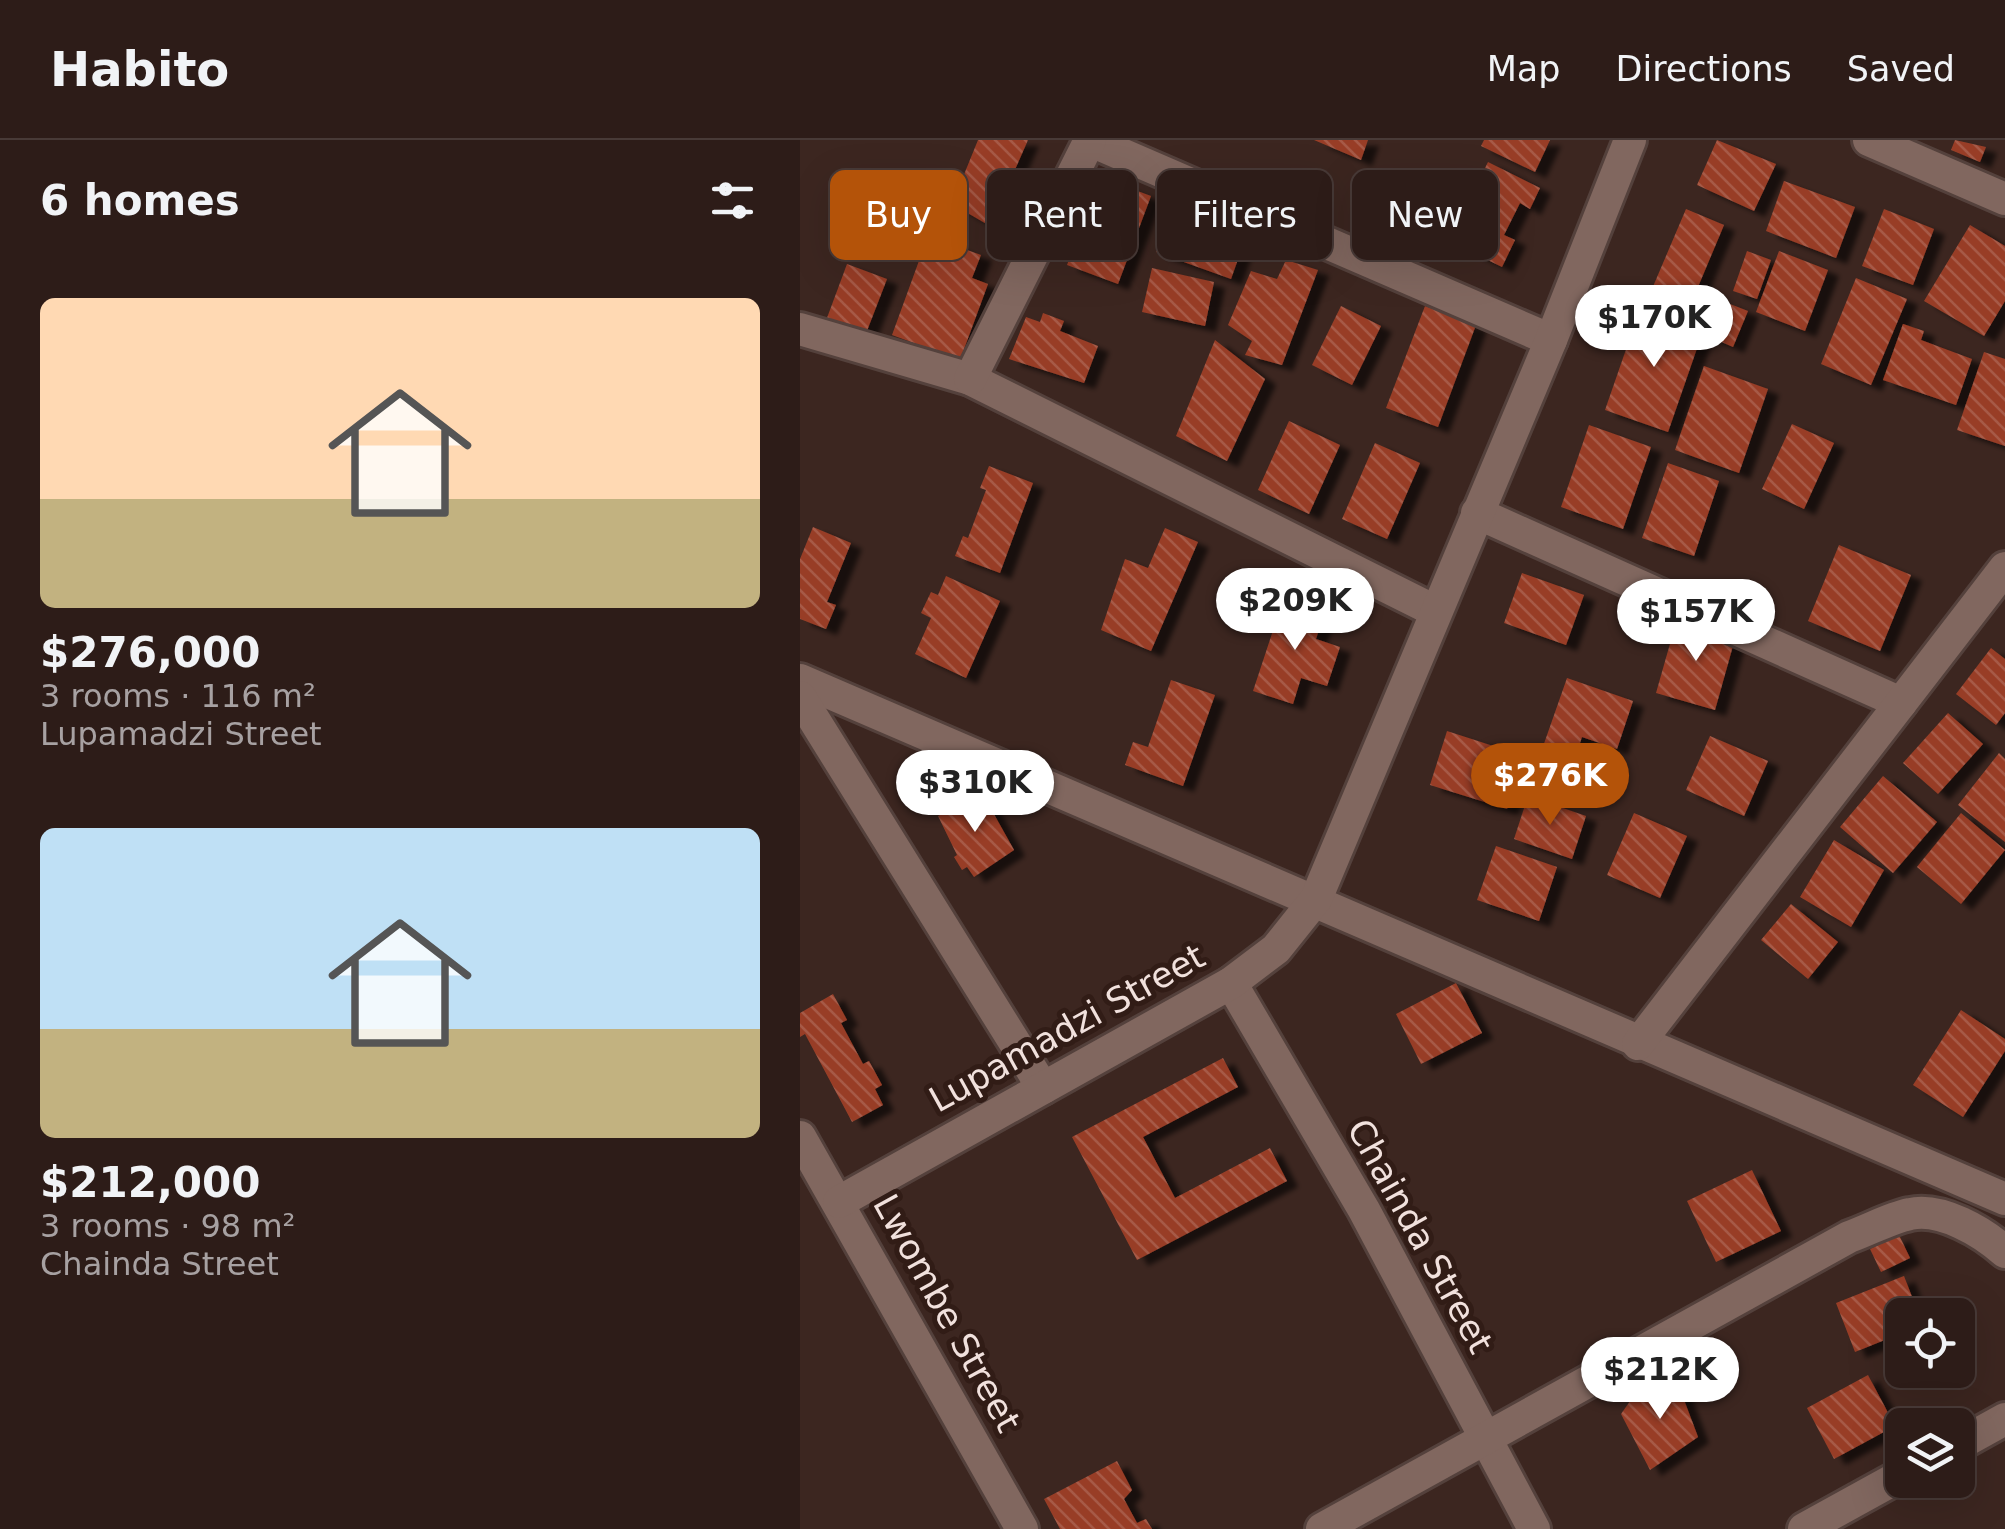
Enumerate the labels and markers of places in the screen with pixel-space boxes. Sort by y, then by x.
pin: $170K [1584,285,1724,370]
pin: $209K [1225,568,1365,653]
pin: $157K [1626,579,1766,664]
pin: $276K [1480,743,1620,828]
pin: $310K [905,750,1045,835]
pin: $212K [1590,1337,1730,1422]

